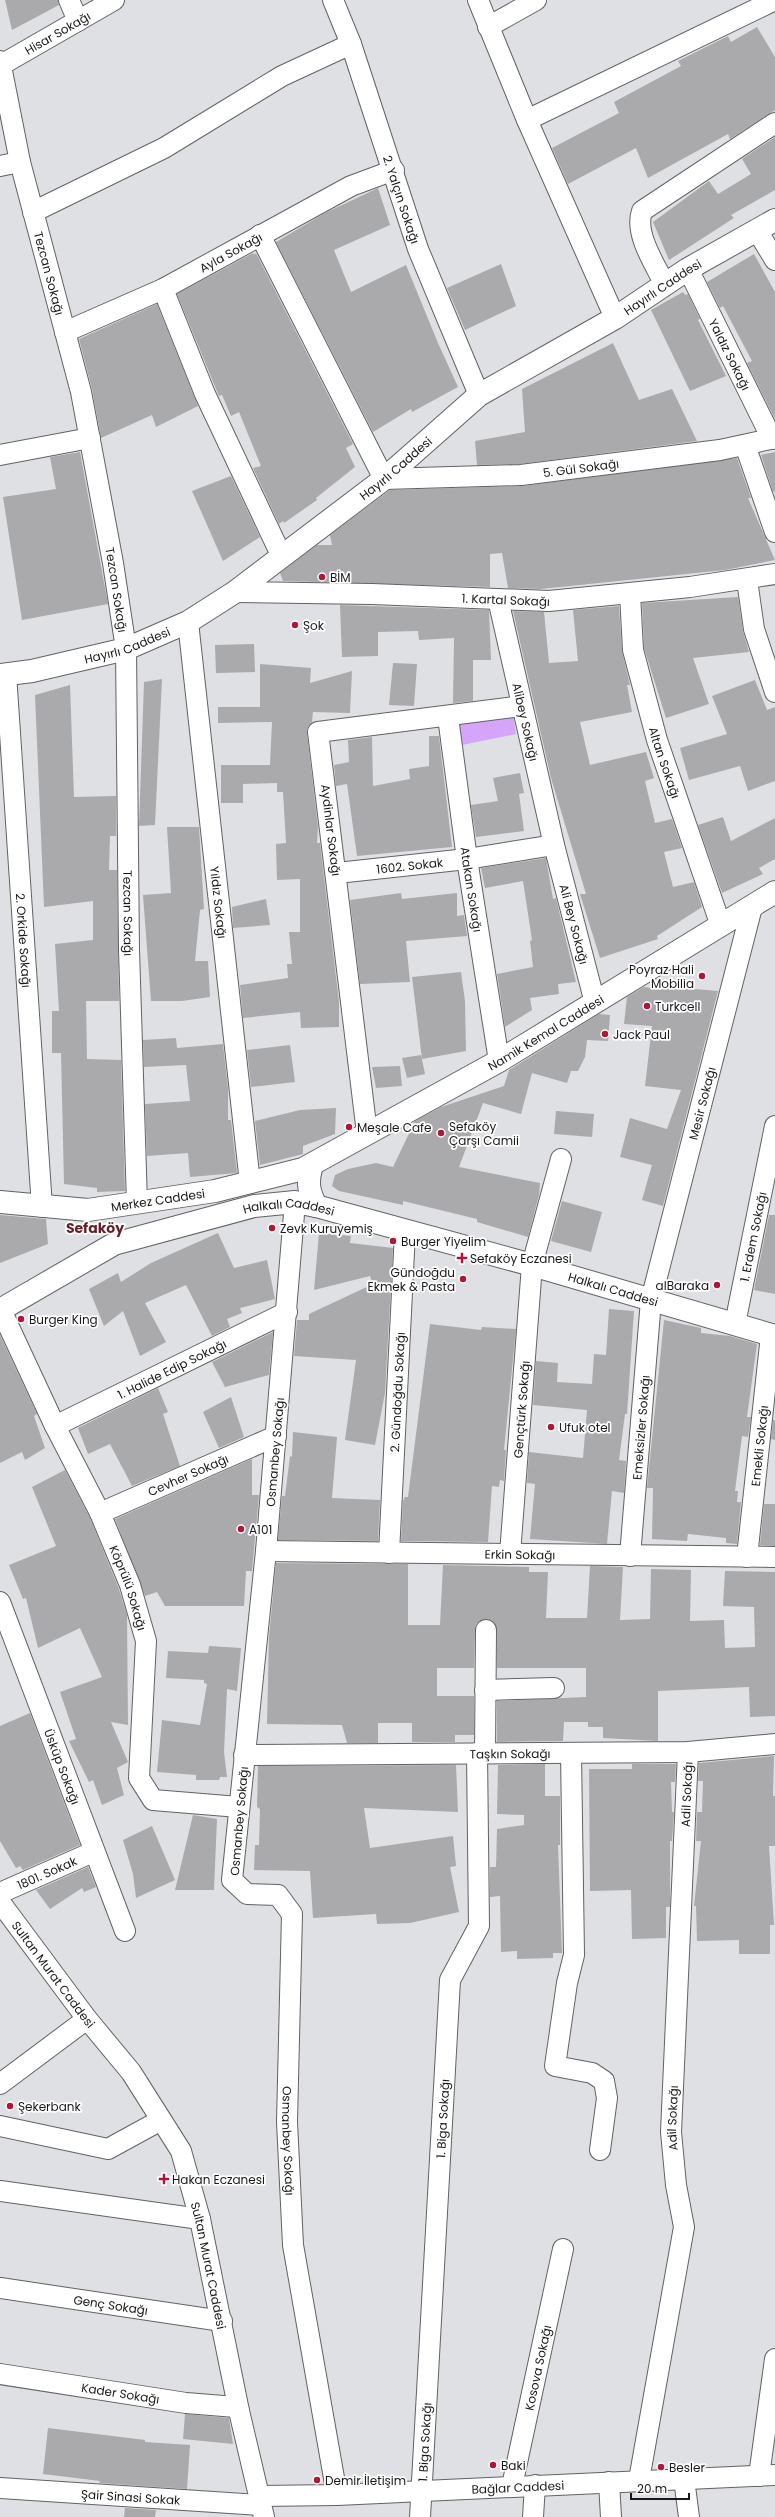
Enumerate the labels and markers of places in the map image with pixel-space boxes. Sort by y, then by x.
place label: BİM [330,569,351,586]
marker: BİM [317,572,327,582]
place label: Şok [303,617,325,634]
marker: Şok [290,620,300,630]
place label: Poyraz Hali Mobilia [629,961,694,992]
marker: Poyraz Hali Mobilia [697,971,707,981]
place label: Turkcell [655,998,701,1015]
marker: Turkcell [642,1001,652,1011]
place label: Jack Paul [613,1026,670,1043]
marker: Jack Paul [600,1029,610,1039]
place label: Sefaköy Çarşı Camii [449,1118,519,1149]
place label: Meşale Cafe [357,1119,432,1136]
marker: Meşale Cafe [344,1122,354,1132]
marker: Sefaköy Çarşı Camii [436,1128,446,1138]
place label: Zevk Kuruyemiş [280,1220,373,1237]
marker: Zevk Kuruyemiş [267,1223,277,1233]
place label: Burger Yiyelim [401,1233,486,1250]
marker: Burger Yiyelim [388,1236,398,1246]
place label: Sefaköy Eczanesi [470,1250,572,1267]
marker: Sefaköy Eczanesi [457,1253,467,1263]
place label: Gündoğdu Ekmek & Pasta [368,1264,455,1295]
marker: Gündoğdu Ekmek & Pasta [458,1274,468,1284]
place label: alBaraka [656,1277,709,1294]
marker: alBaraka [712,1280,722,1290]
place label: Burger King [29,1311,98,1328]
marker: Burger King [16,1314,26,1324]
place label: Ufuk otel [559,1419,611,1436]
marker: Ufuk otel [546,1422,556,1432]
place label: A101 [249,1521,272,1538]
marker: A101 [236,1524,246,1534]
place label: Şekerbank [18,2098,81,2115]
marker: Şekerbank [5,2101,15,2111]
place label: Hakan Eczanesi [172,2171,265,2188]
marker: Hakan Eczanesi [159,2174,169,2184]
place label: Baki [501,2457,526,2474]
place label: Besler [669,2459,705,2476]
marker: Baki [488,2460,498,2470]
marker: Besler [656,2462,666,2472]
place label: Demir İletişim [325,2472,406,2489]
marker: Demir İletişim [312,2475,322,2485]

